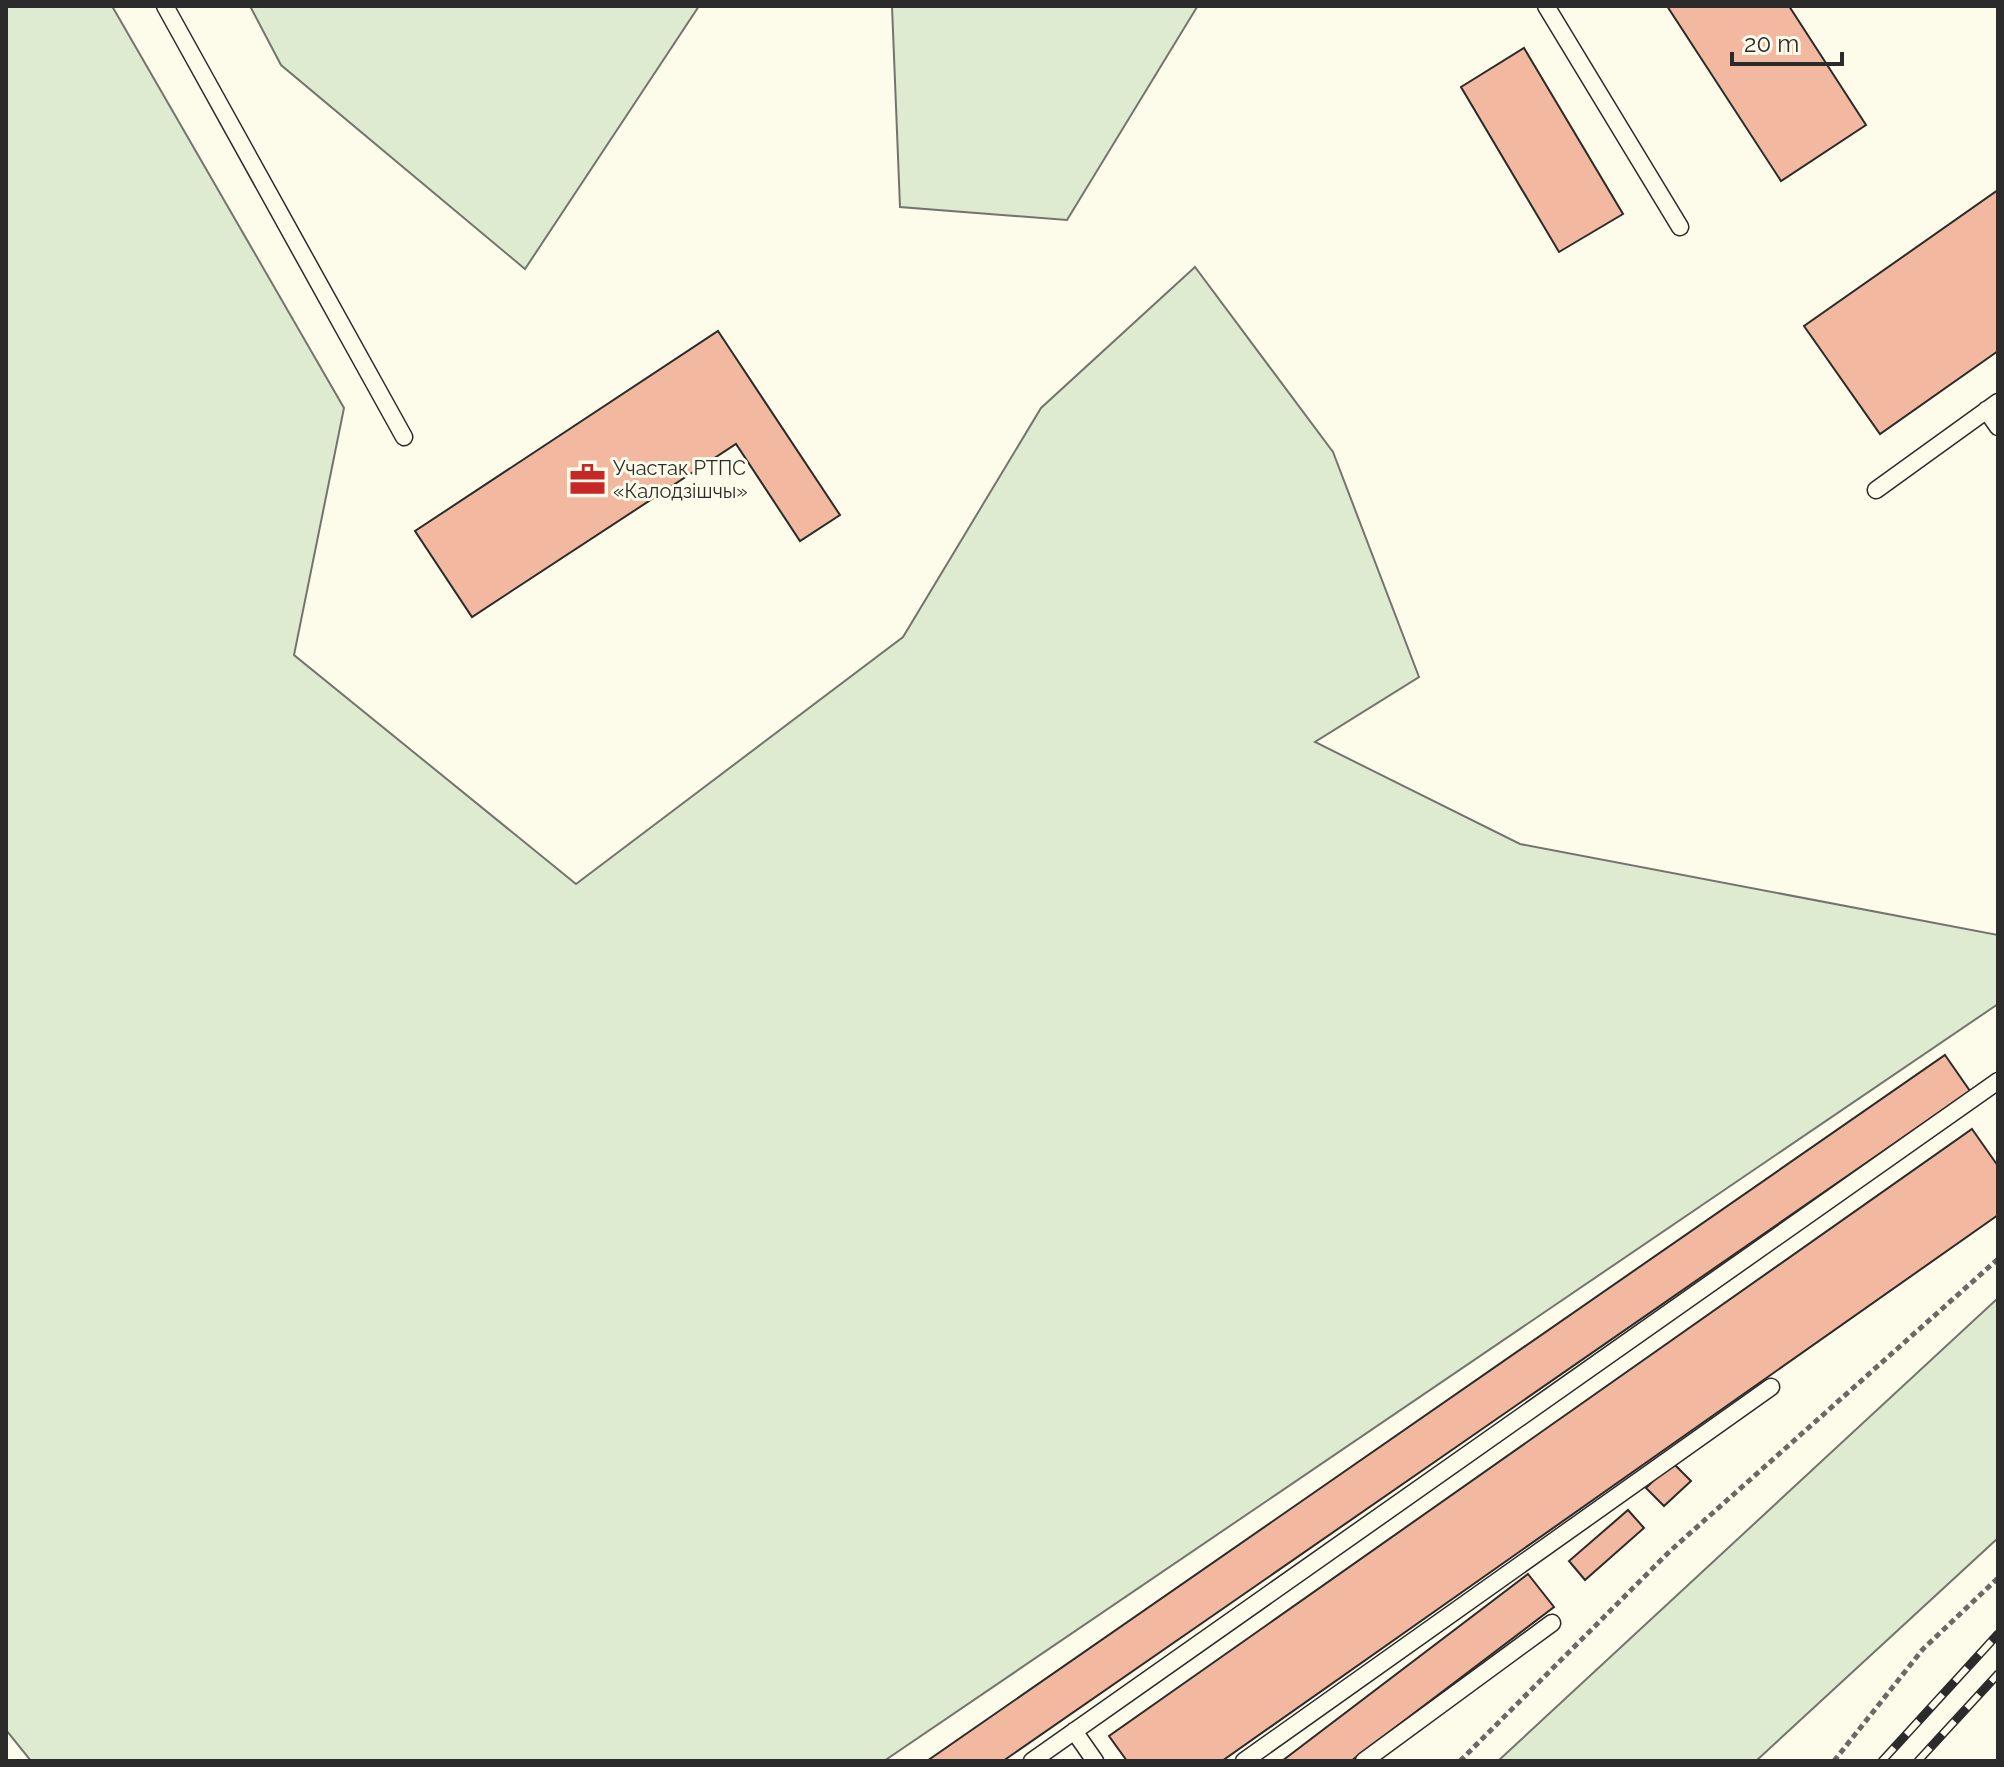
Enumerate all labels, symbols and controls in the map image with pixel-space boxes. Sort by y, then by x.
scale bar [1732,16,1842,66]
text: 20 m [1744,29,1799,58]
place label: Участак РТПС «Калодзішчы» [613,456,748,503]
office icon: Участак РТПС «Калодзішчы» [568,460,606,498]

